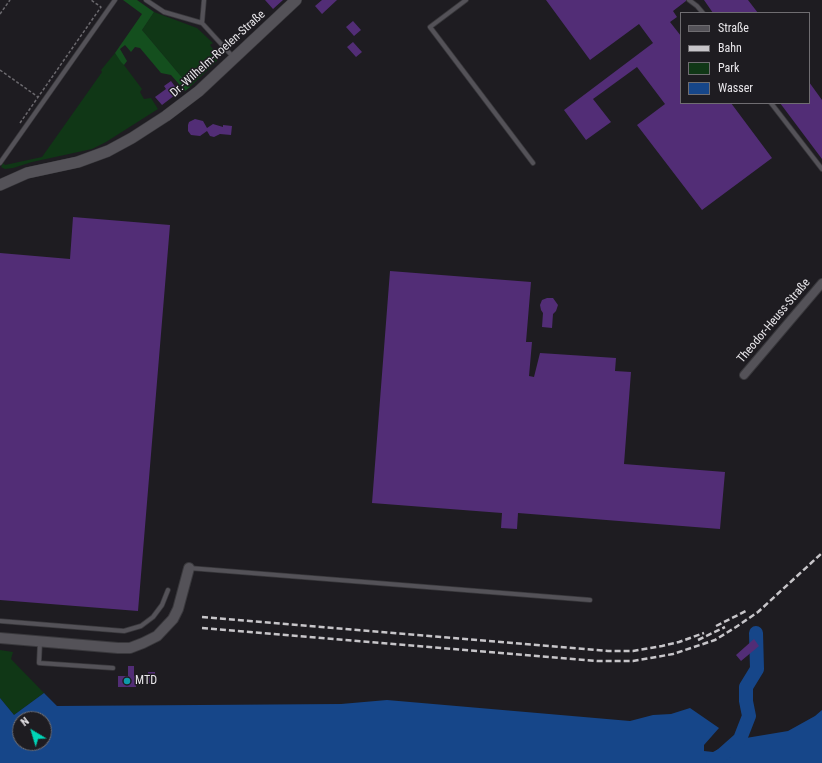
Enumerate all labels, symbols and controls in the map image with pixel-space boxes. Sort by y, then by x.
street label: Dr.-Wilhelm-Roelen-Straße [168,8,268,100]
legend [680,12,810,104]
text: Straße [718,21,749,35]
text: Bahn [718,41,742,55]
text: Park [718,61,739,75]
text: Wasser [718,81,753,95]
street label: Theodor-Heuss-Straße [734,276,814,366]
place label: MTD [135,674,157,688]
marker: MTD [122,676,132,686]
north arrow [12,711,52,751]
text: N [18,715,32,729]

